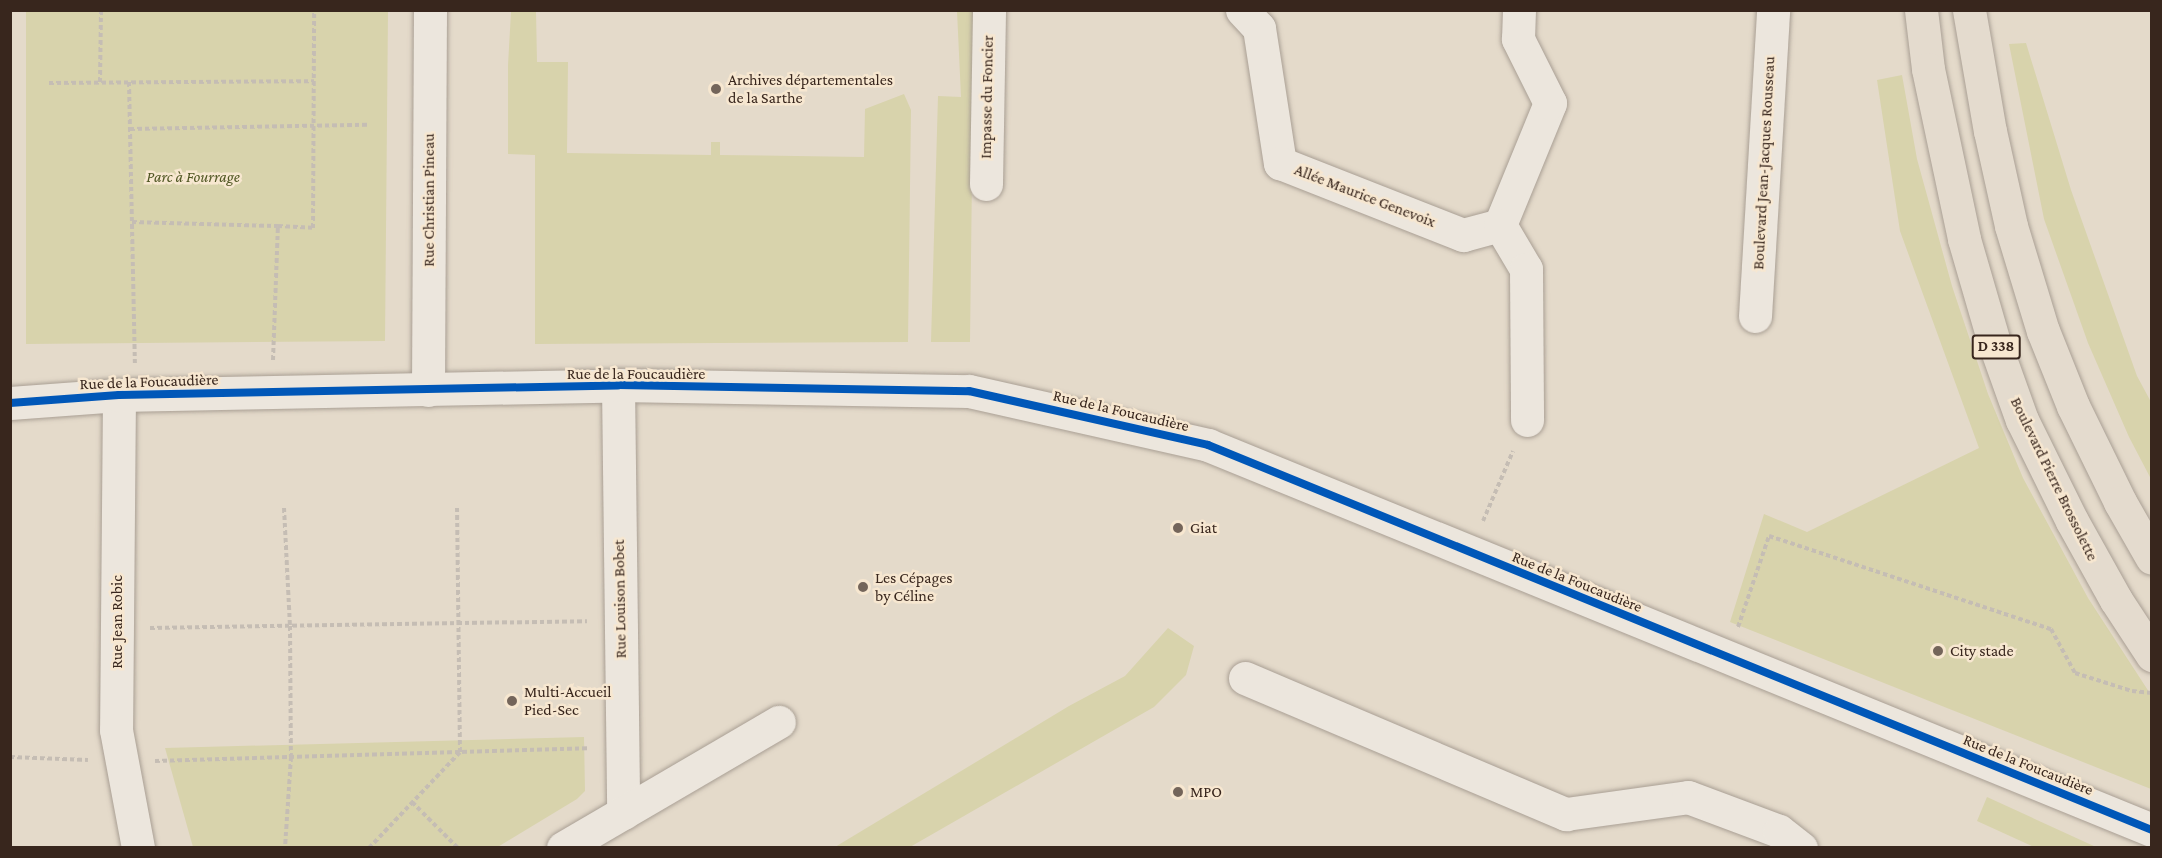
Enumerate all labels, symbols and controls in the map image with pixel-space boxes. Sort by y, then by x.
street label: Impasse du Foncier [976,35,998,159]
street label: Boulevard Jean-Jacques Rousseau [1749,56,1779,270]
place label: Archives départementales de la Sarthe [728,70,893,108]
marker: Archives départementales de la Sarthe [709,82,723,96]
street label: Rue Christian Pineau [419,133,439,267]
street label: Allée Maurice Genevoix [1292,160,1438,232]
park label: Parc à Fourrage [146,167,240,187]
road number: D 338 [1970,335,2022,359]
street label: Rue de la Foucaudière [567,364,705,384]
street label: Rue de la Foucaudière [79,370,219,394]
street label: Rue de la Foucaudière [1051,386,1191,436]
street label: Boulevard Pierre Brossolette [2006,394,2102,564]
place label: Giat [1190,518,1217,538]
marker: Giat [1171,521,1185,535]
street label: Rue Louison Bobet [609,539,631,659]
street label: Rue de la Foucaudière [1509,547,1645,617]
place label: Les Cépages by Céline [875,568,952,606]
street label: Rue Jean Robic [107,575,127,669]
marker: Les Cépages by Céline [856,580,870,594]
place label: City stade [1950,641,2014,661]
marker: City stade [1931,644,1945,658]
place label: Multi-Accueil Pied-Sec [524,682,611,720]
marker: Multi-Accueil Pied-Sec [505,694,519,708]
street label: Rue de la Foucaudière [1960,730,2096,800]
place label: MPO [1190,782,1222,802]
marker: MPO [1171,785,1185,799]

